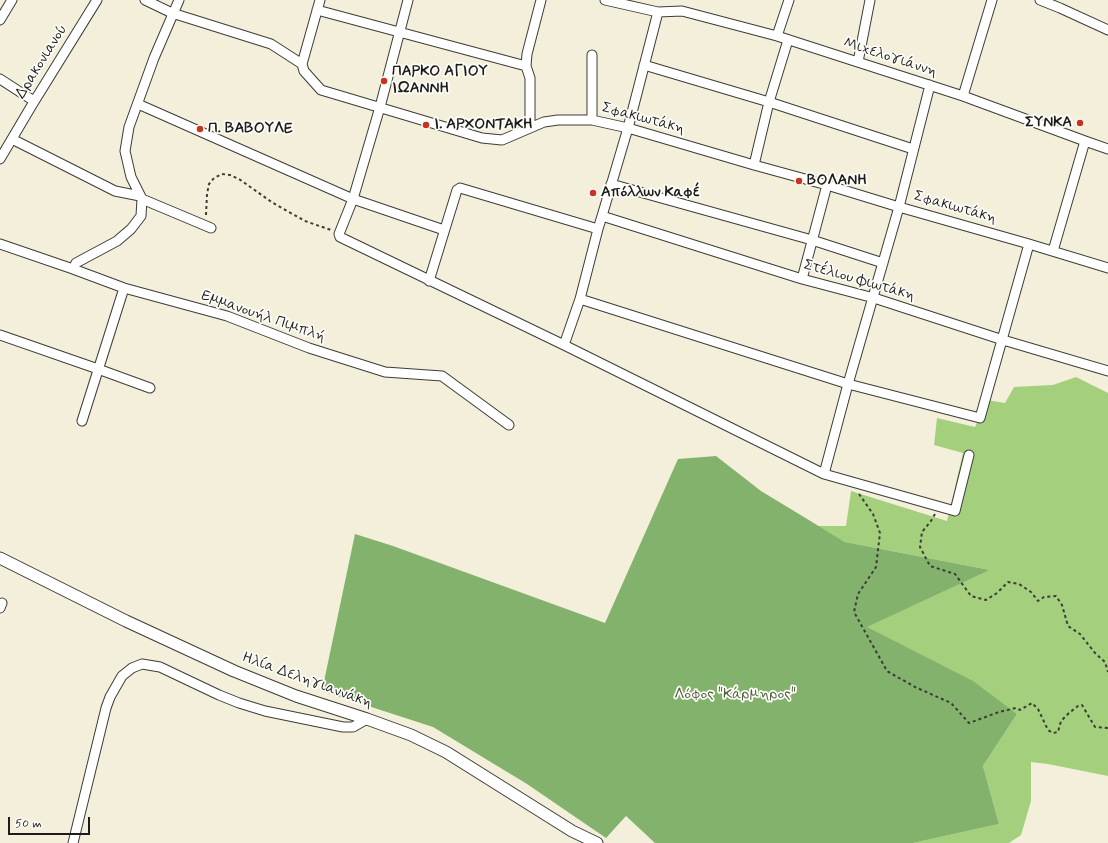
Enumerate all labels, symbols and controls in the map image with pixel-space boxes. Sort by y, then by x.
street label: Δρακονιανού [12,22,72,102]
street label: Μιχελογιάννη [841,34,939,82]
place label: ΠΑΡΚΟ ΑΓΙΟΥ ΙΩΑΝΝΗ [392,63,488,98]
marker: ΠΑΡΚΟ ΑΓΙΟΥ ΙΩΑΝΝΗ [379,76,389,86]
street label: Σφακιωτάκη [600,99,686,139]
place label: ΣΥΝΚΑ [1025,114,1072,132]
place label: Ι. ΑΡΧΟΝΤΑΚΗ [434,116,533,134]
marker: ΣΥΝΚΑ [1075,118,1085,128]
place label: Π. ΒΑΒΟΥΛΕ [208,120,293,138]
marker: Ι. ΑΡΧΟΝΤΑΚΗ [421,120,431,130]
marker: Π. ΒΑΒΟΥΛΕ [195,124,205,134]
place label: ΒΟΛΑΝΗ [807,172,867,190]
marker: ΒΟΛΑΝΗ [794,176,804,186]
place label: Απόλλων Καφέ [601,184,700,202]
marker: Απόλλων Καφέ [588,188,598,198]
street label: Σφακιωτάκη [912,188,998,228]
street label: Στέλιου Φιωτάκη [801,257,917,305]
street label: Εµµανουήλ Πιµπλή [199,287,327,347]
street label: Ηλία Δεληγιαννάκη [240,649,374,713]
park label: Λόφος "Κάρμηρος" [674,686,796,704]
scale bar [10,809,92,835]
text: 50 m [15,816,42,832]

